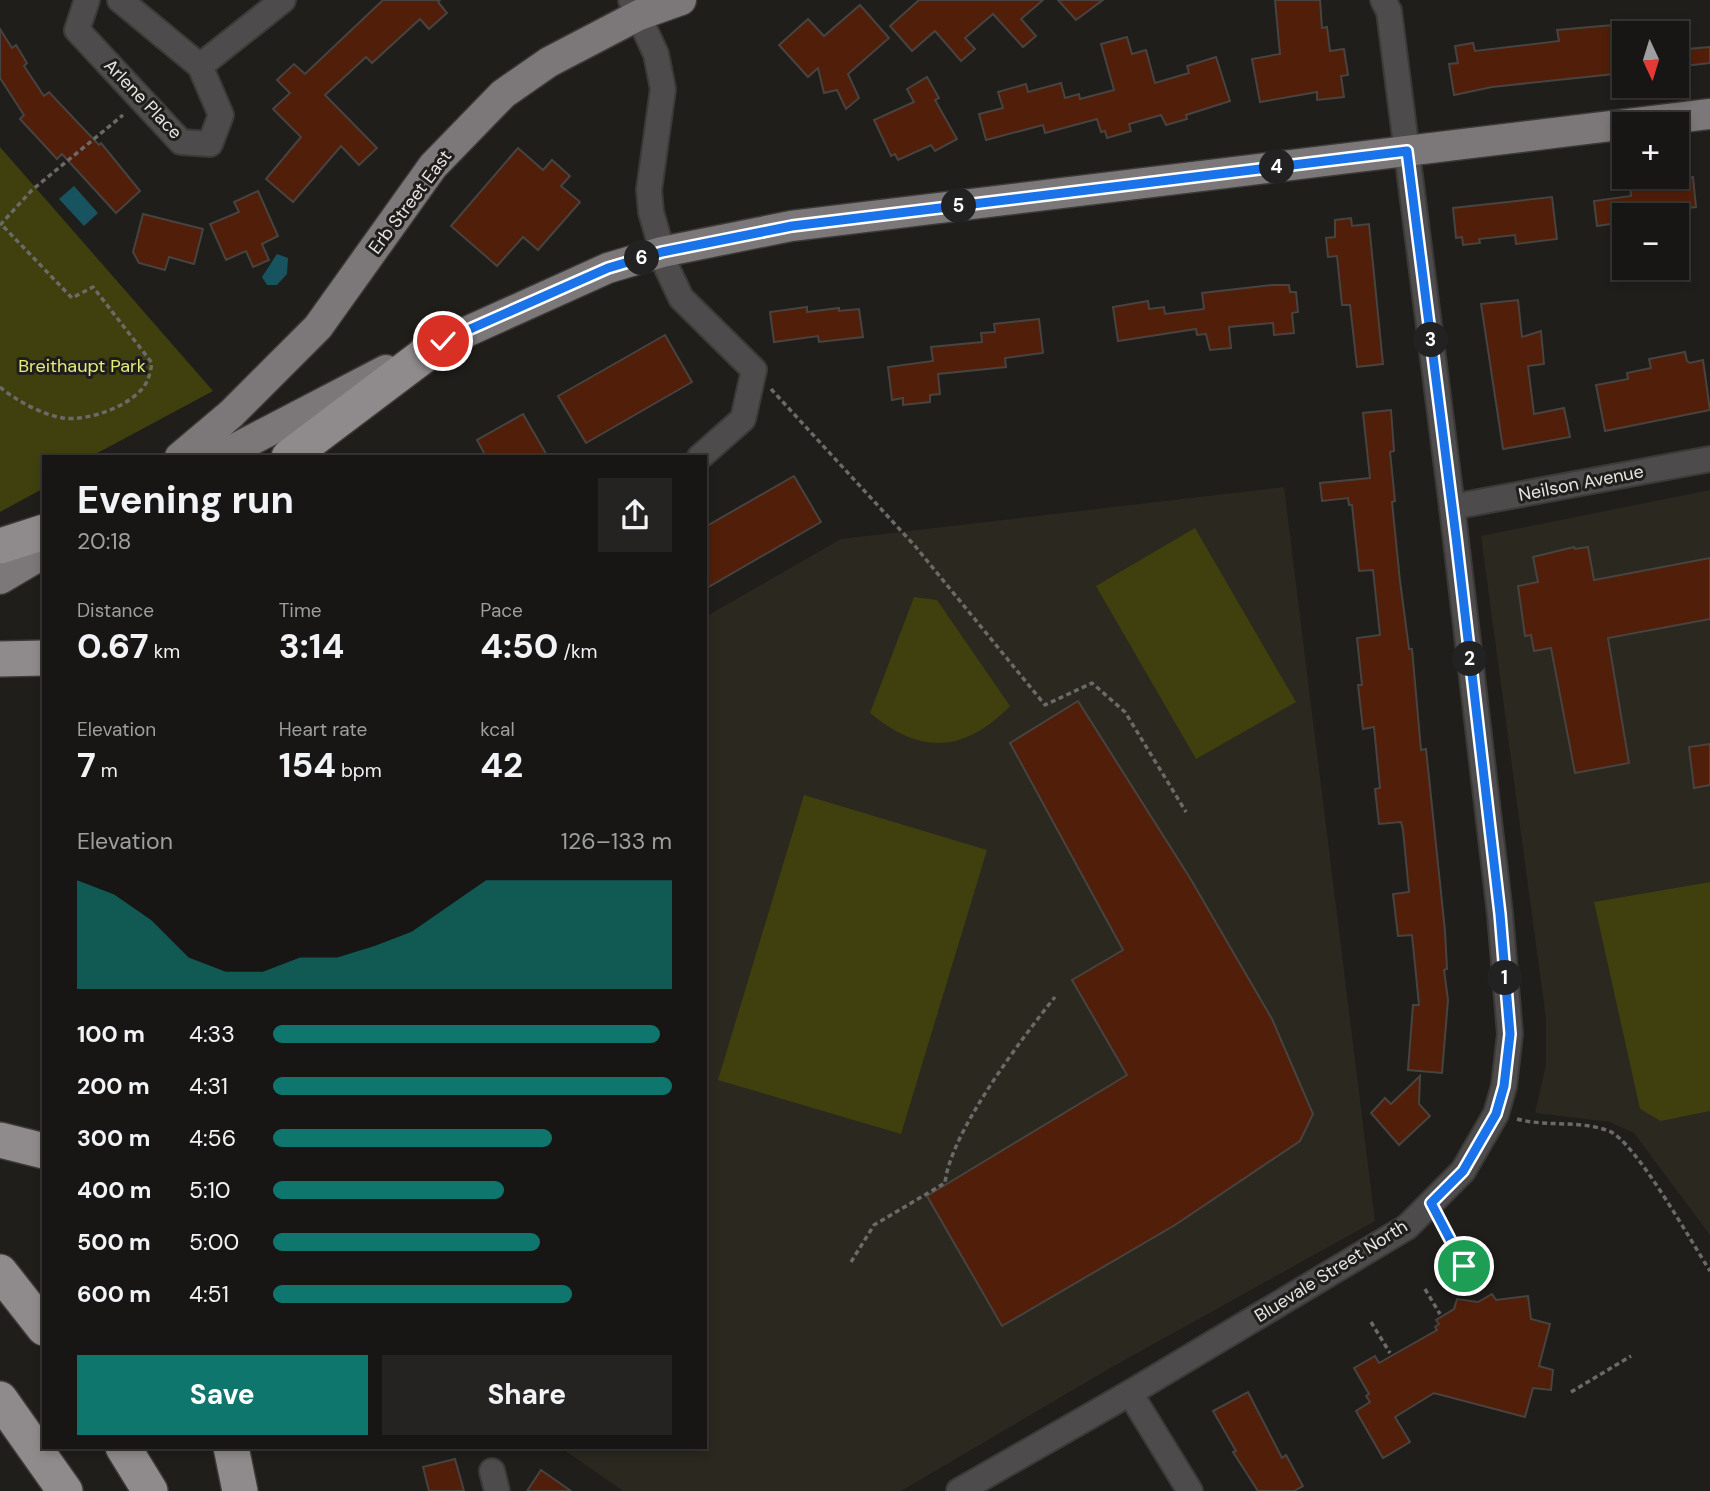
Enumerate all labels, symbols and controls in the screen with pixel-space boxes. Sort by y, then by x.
north arrow [1612,21,1689,98]
map controls [1612,21,1689,280]
street label: Arlene Place [99,54,187,144]
button: + [1612,112,1689,189]
street label: Erb Street East [363,145,457,259]
pin: 4 [1260,150,1294,184]
text: 4 [1270,154,1283,179]
pin: 5 [942,188,976,224]
text: 5 [953,193,964,218]
button: − [1612,203,1689,280]
pin: 6 [624,240,660,276]
text: 6 [635,245,648,270]
pin [413,311,473,371]
icon: check [424,322,462,360]
pin: 3 [1414,322,1448,358]
text: 3 [1425,327,1436,352]
park label: Breithaupt Park [18,354,146,378]
street label: Neilson Avenue [1516,459,1646,507]
text: Evening run [77,475,294,525]
button: share [598,478,672,552]
text: 20:18 [77,526,132,556]
text: Distance [77,598,154,623]
text: Time [279,598,322,623]
text: Pace [480,598,523,623]
text: 0.67 [77,623,149,669]
text: 3:14 [279,623,344,669]
text: 4:50 [480,623,558,669]
text: km [149,639,180,664]
text: /km [558,639,597,664]
pin: 2 [1452,642,1488,676]
text: 2 [1464,646,1475,671]
text: Elevation [77,717,156,742]
text: Heart rate [279,717,367,742]
text: kcal [480,717,515,742]
text: 7 [77,742,96,788]
text: 154 [279,742,336,788]
text: 42 [480,742,523,788]
text: m [96,758,118,783]
text: bpm [336,758,382,783]
text: Elevation [77,826,173,856]
text: 126–133 m [561,826,672,856]
pin: 1 [1488,960,1522,996]
text: 1 [1501,965,1508,990]
text: 100 m [77,1019,145,1049]
text: 4:33 [189,1019,235,1049]
text: 200 m [77,1071,150,1101]
text: 4:31 [189,1071,228,1101]
text: 300 m [77,1123,150,1153]
text: 4:56 [189,1123,236,1153]
text: 400 m [77,1175,151,1205]
text: 5:10 [189,1175,231,1205]
street label: Bluevale Street North [1250,1214,1412,1328]
text: 500 m [77,1227,151,1257]
text: 5:00 [189,1227,239,1257]
pin [1434,1236,1494,1296]
icon: arrive [1445,1247,1483,1285]
text: 600 m [77,1279,151,1309]
text: 4:51 [189,1279,229,1309]
button: Save [77,1355,368,1435]
button: Share [382,1355,672,1435]

